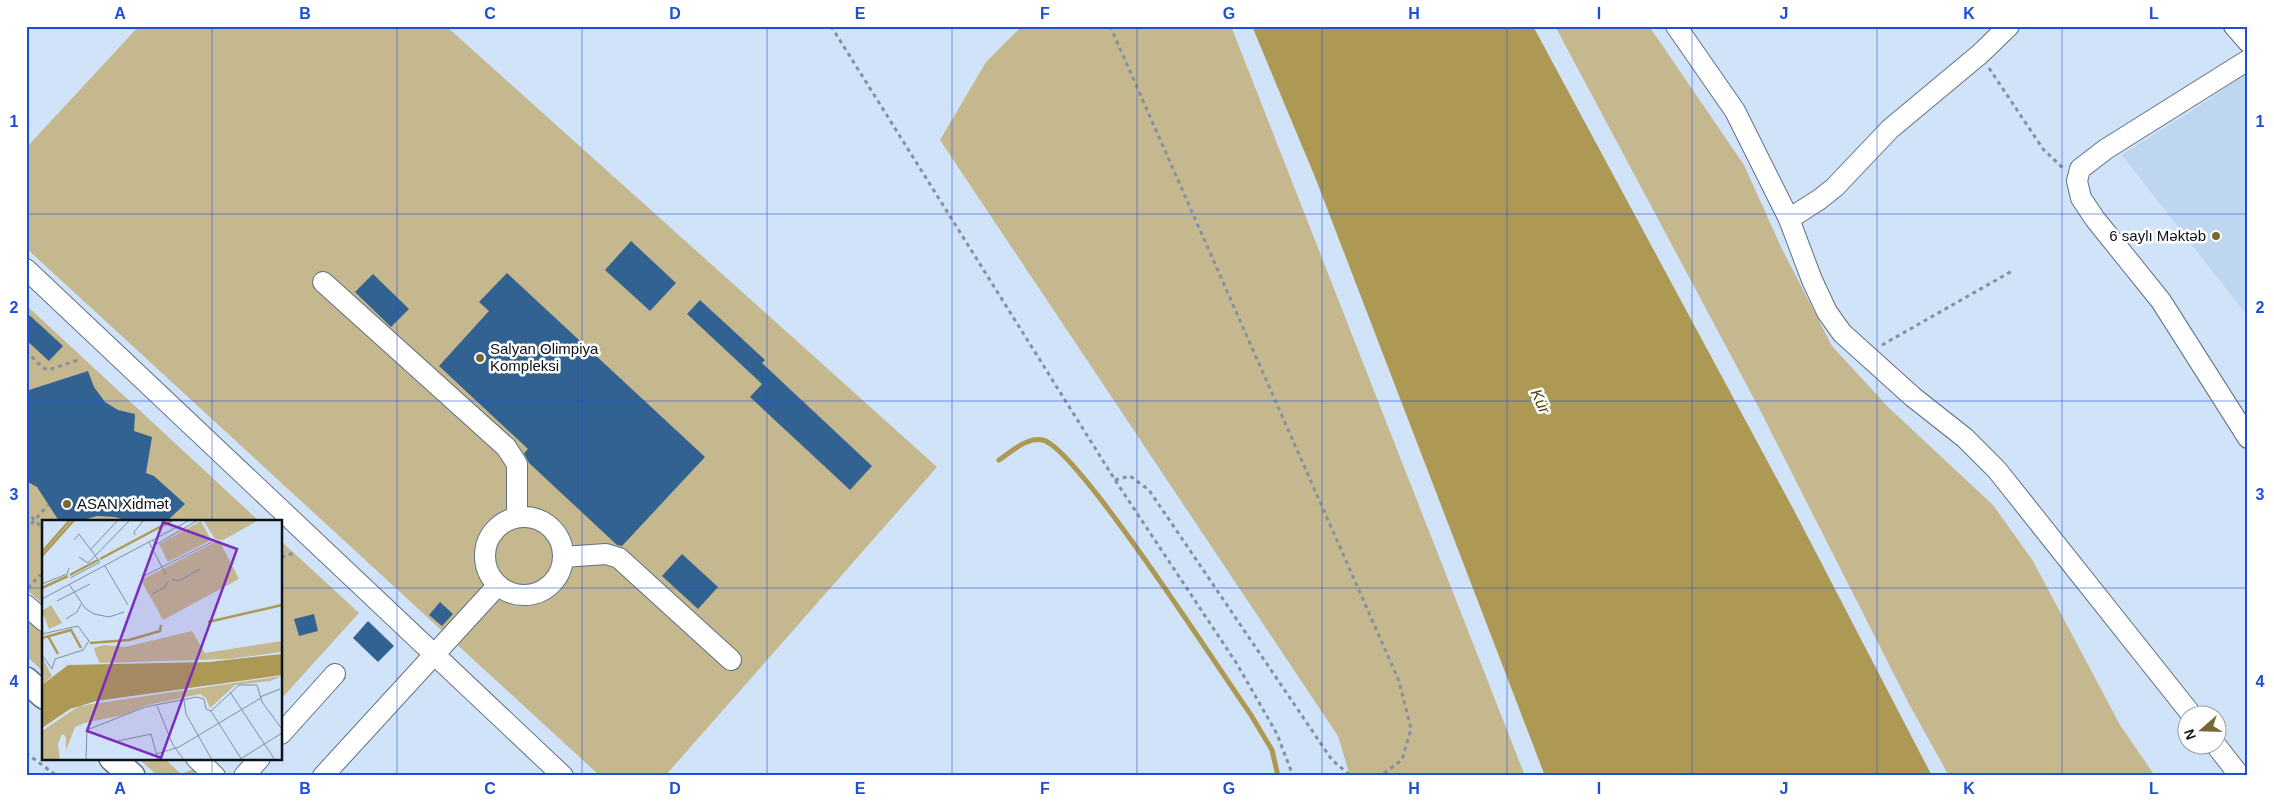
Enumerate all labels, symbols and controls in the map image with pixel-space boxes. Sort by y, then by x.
text: A [114,5,126,22]
text: B [299,5,311,22]
text: C [484,5,496,22]
text: D [669,5,681,22]
text: E [855,5,866,22]
text: F [1040,5,1050,22]
text: G [1223,5,1235,22]
text: H [1408,5,1420,22]
text: I [1597,5,1601,22]
text: J [1780,5,1788,22]
text: K [1963,5,1975,22]
text: L [2149,5,2159,22]
text: 1 [10,113,19,130]
text: 1 [2256,113,2265,130]
place label: 6 saylı Məktəb [2109,227,2206,244]
marker: 6 saylı Məktəb [2210,230,2222,242]
text: 2 [10,299,19,316]
text: 2 [2256,299,2265,316]
place label: Salyan Olimpiya Kompleksi [490,340,599,374]
marker: Salyan Olimpiya Kompleksi [474,352,486,364]
water label: Kür [1528,386,1554,417]
text: 3 [10,486,19,503]
text: 3 [2256,486,2265,503]
place label: ASAN Xidmət [77,495,170,512]
marker: ASAN Xidmət [61,498,73,510]
inset map [42,520,282,760]
text: 4 [10,673,19,690]
text: 4 [2256,673,2265,690]
north arrow [2176,704,2226,754]
text: N [2181,727,2199,742]
text: A [114,780,126,797]
text: B [299,780,311,797]
text: C [484,780,496,797]
text: D [669,780,681,797]
text: E [855,780,866,797]
text: F [1040,780,1050,797]
text: G [1223,780,1235,797]
text: H [1408,780,1420,797]
text: I [1597,780,1601,797]
text: J [1780,780,1788,797]
text: K [1963,780,1975,797]
text: L [2149,780,2159,797]

